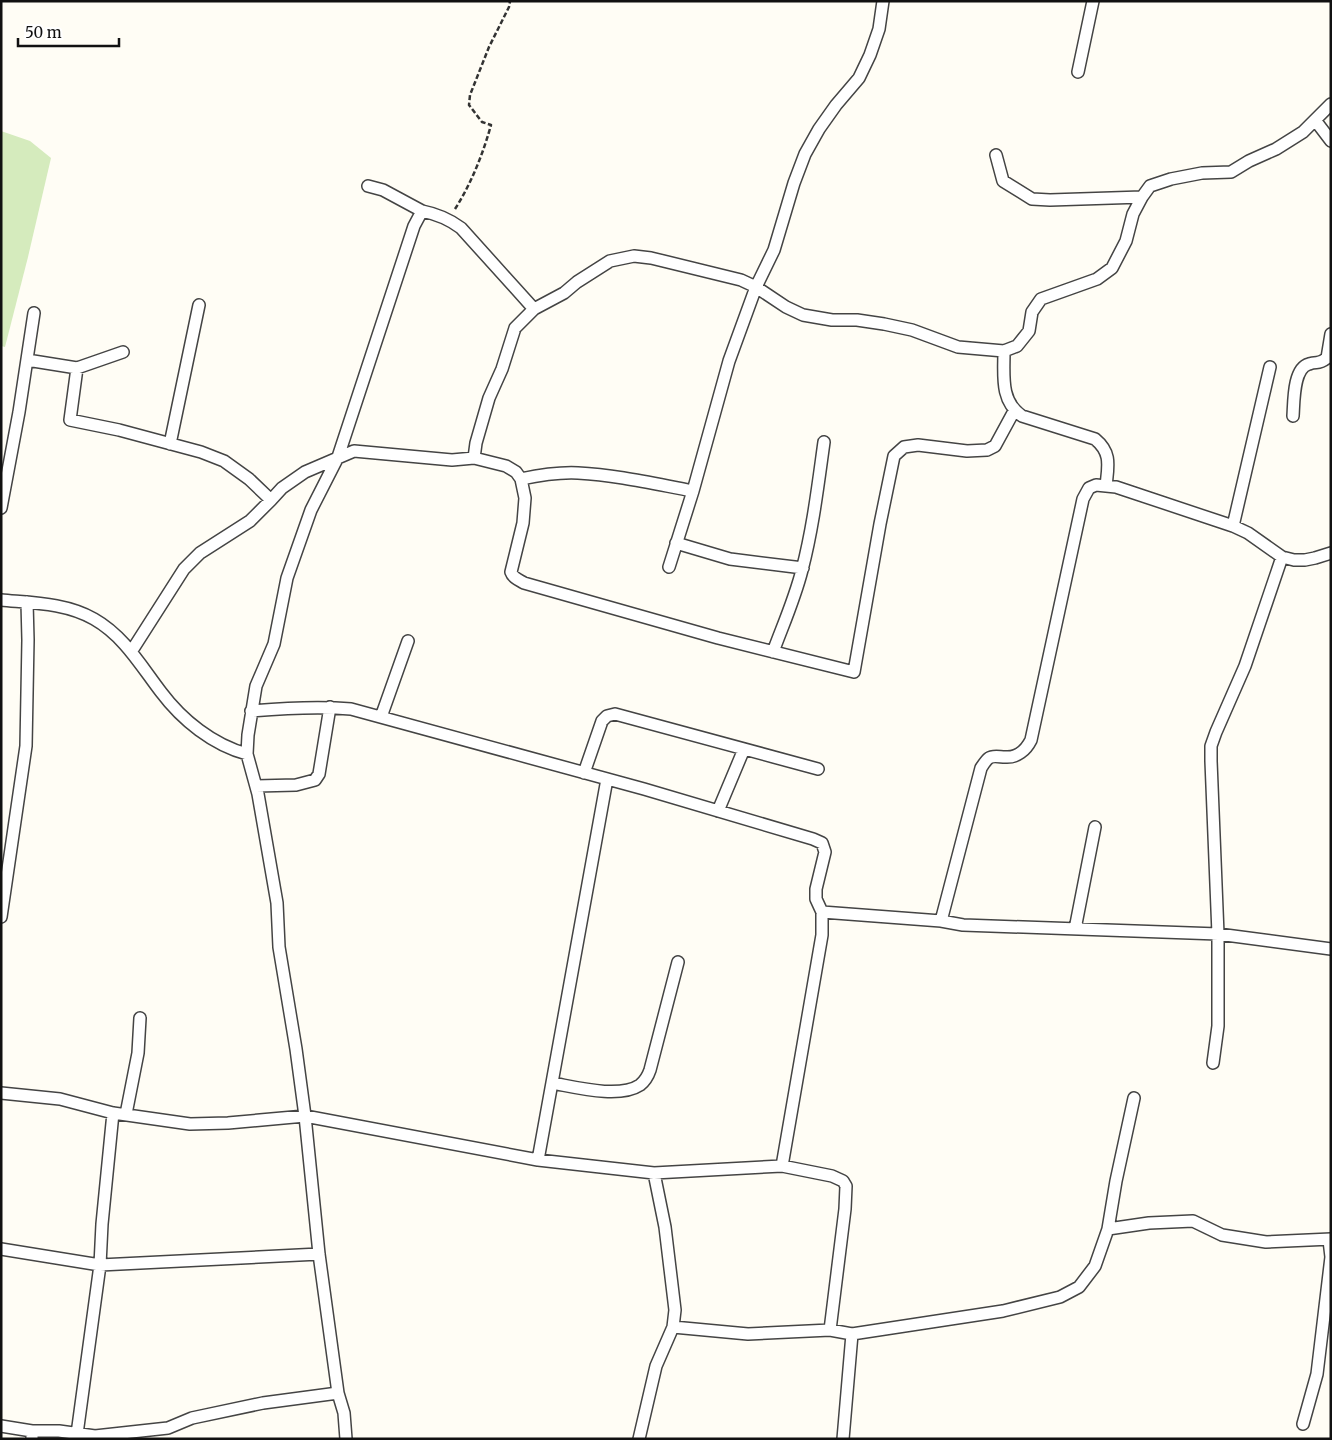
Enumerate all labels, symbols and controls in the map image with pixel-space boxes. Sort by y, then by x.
scale bar [18,15,119,47]
text: 50 m [25,23,62,42]

